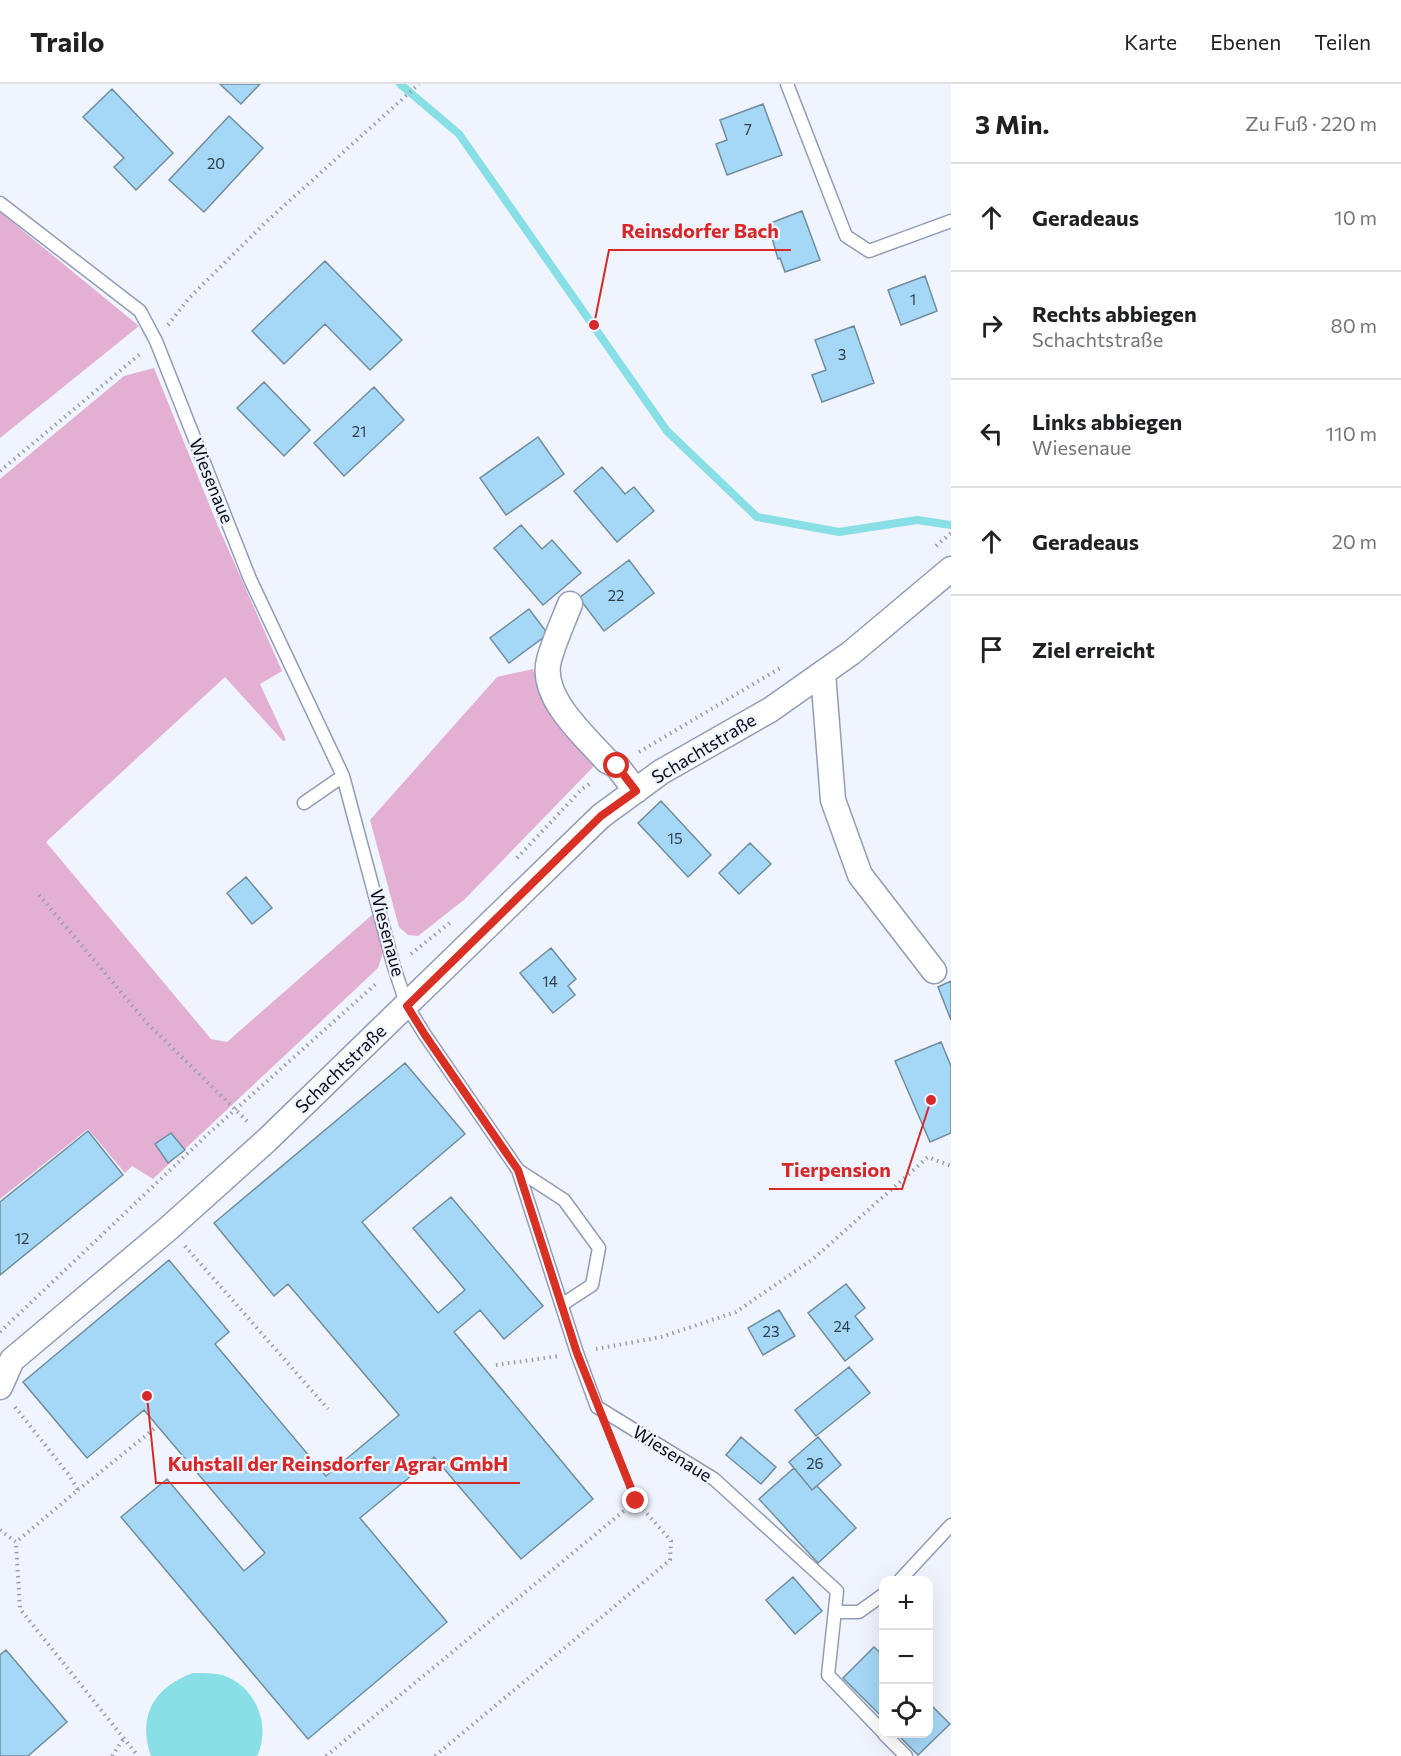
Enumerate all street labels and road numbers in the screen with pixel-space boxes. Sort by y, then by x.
street label: Wiesenaue [185,435,239,526]
street label: Schachtstraße [647,708,760,788]
street label: Wiesenaue [366,887,410,979]
street label: Schachtstraße [290,1019,390,1117]
street label: Wiesenaue [629,1420,716,1486]

